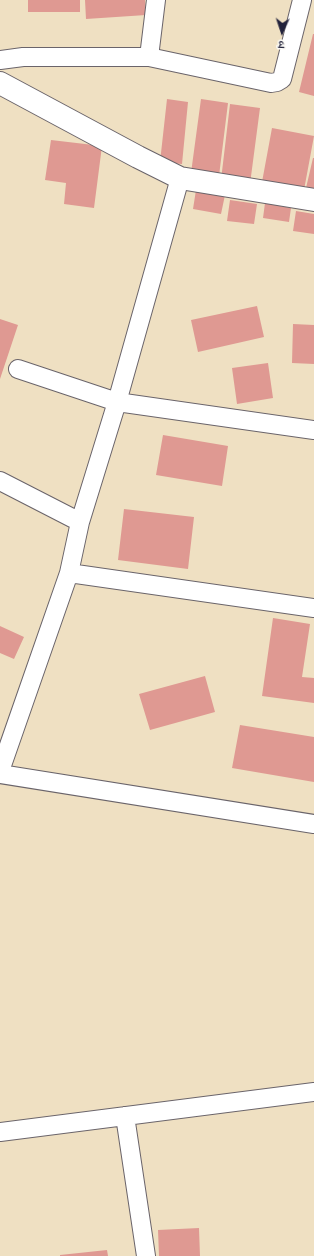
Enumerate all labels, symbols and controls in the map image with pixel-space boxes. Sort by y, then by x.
north arrow [262,12,302,52]
text: उ [278,37,285,51]

